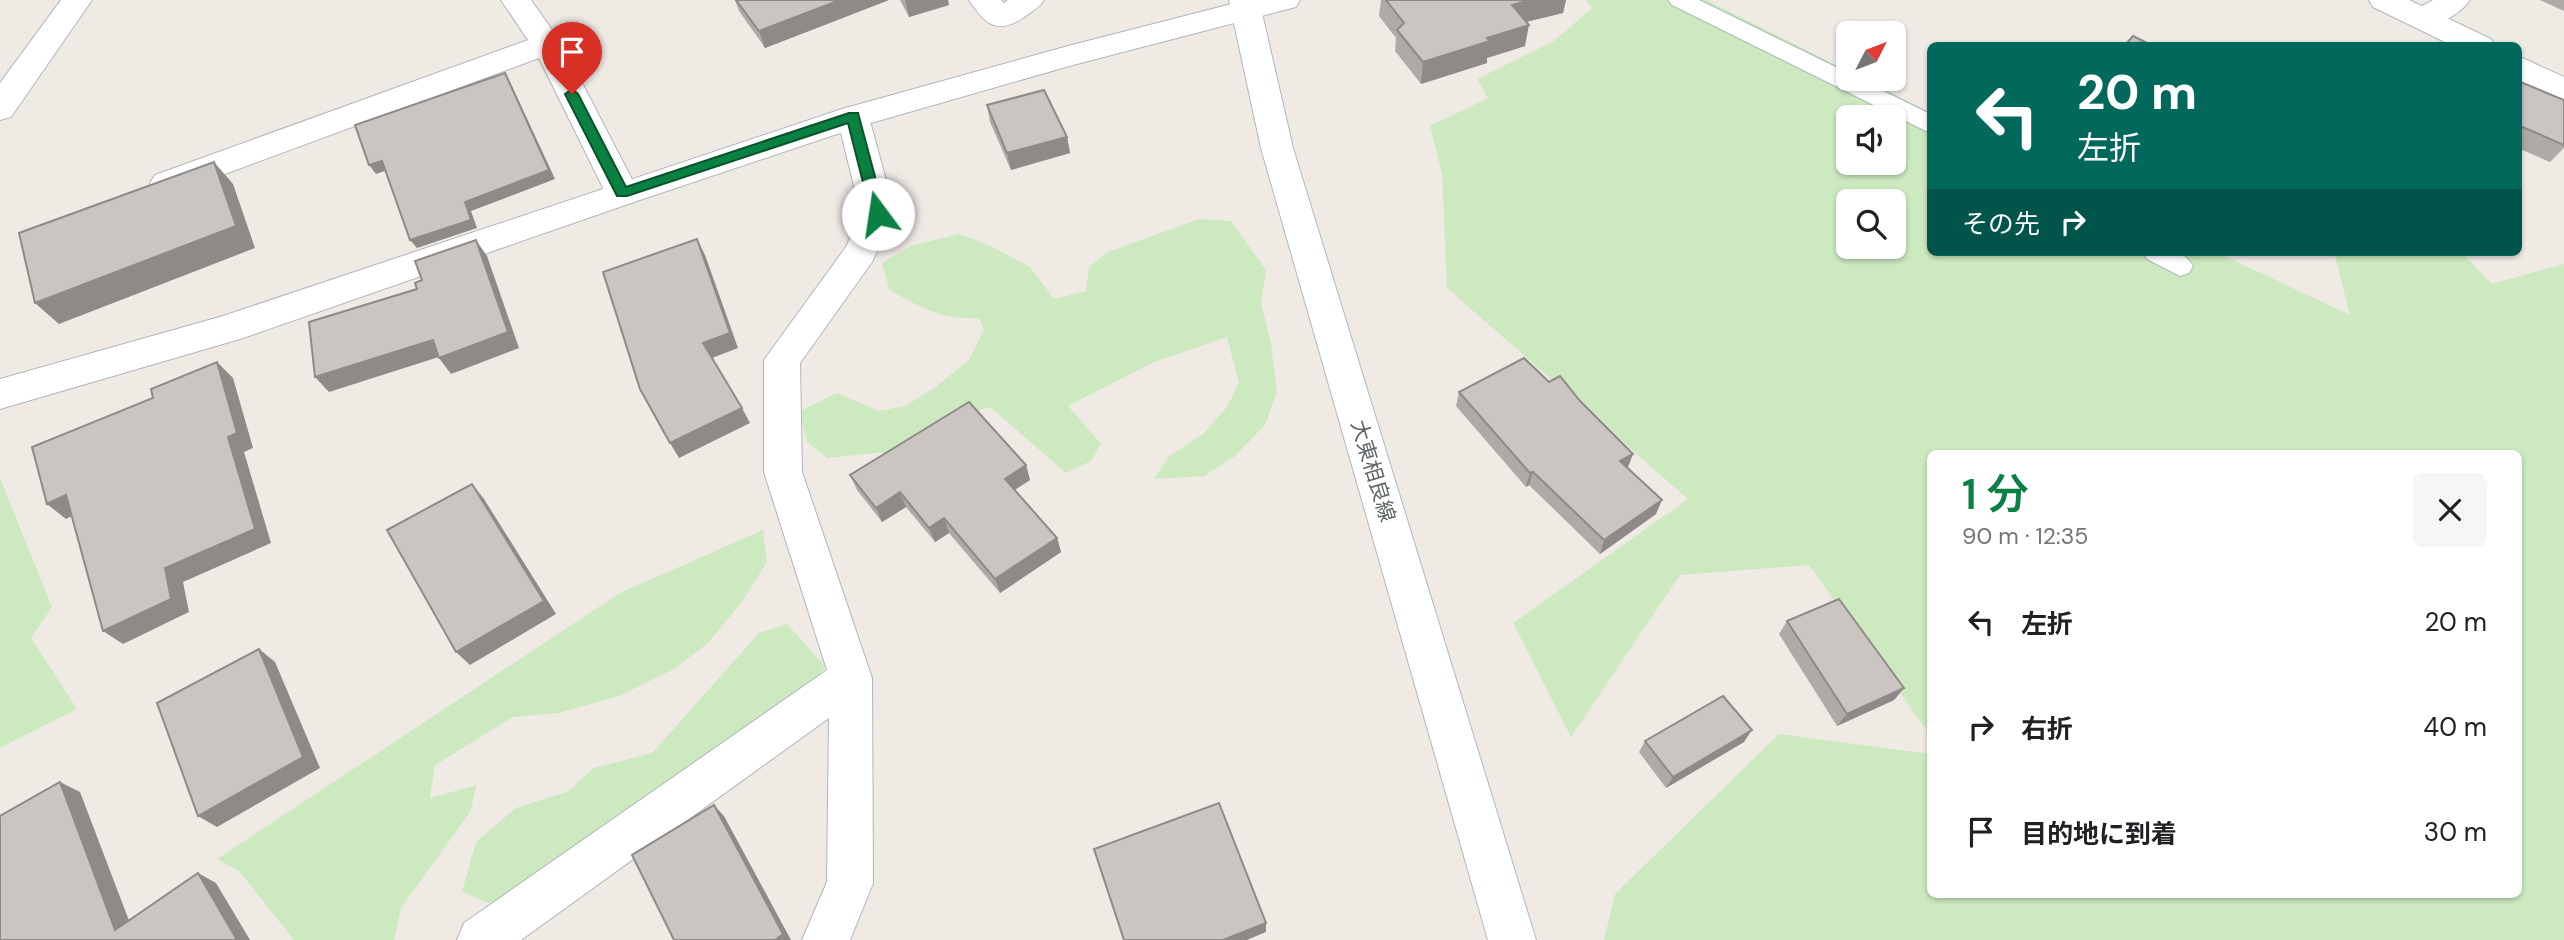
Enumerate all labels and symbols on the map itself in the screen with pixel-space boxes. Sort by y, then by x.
north arrow [1836,21,1906,91]
pin [542,22,602,94]
position arrow [841,177,915,251]
street label: 大東相良線 [1344,417,1402,525]

